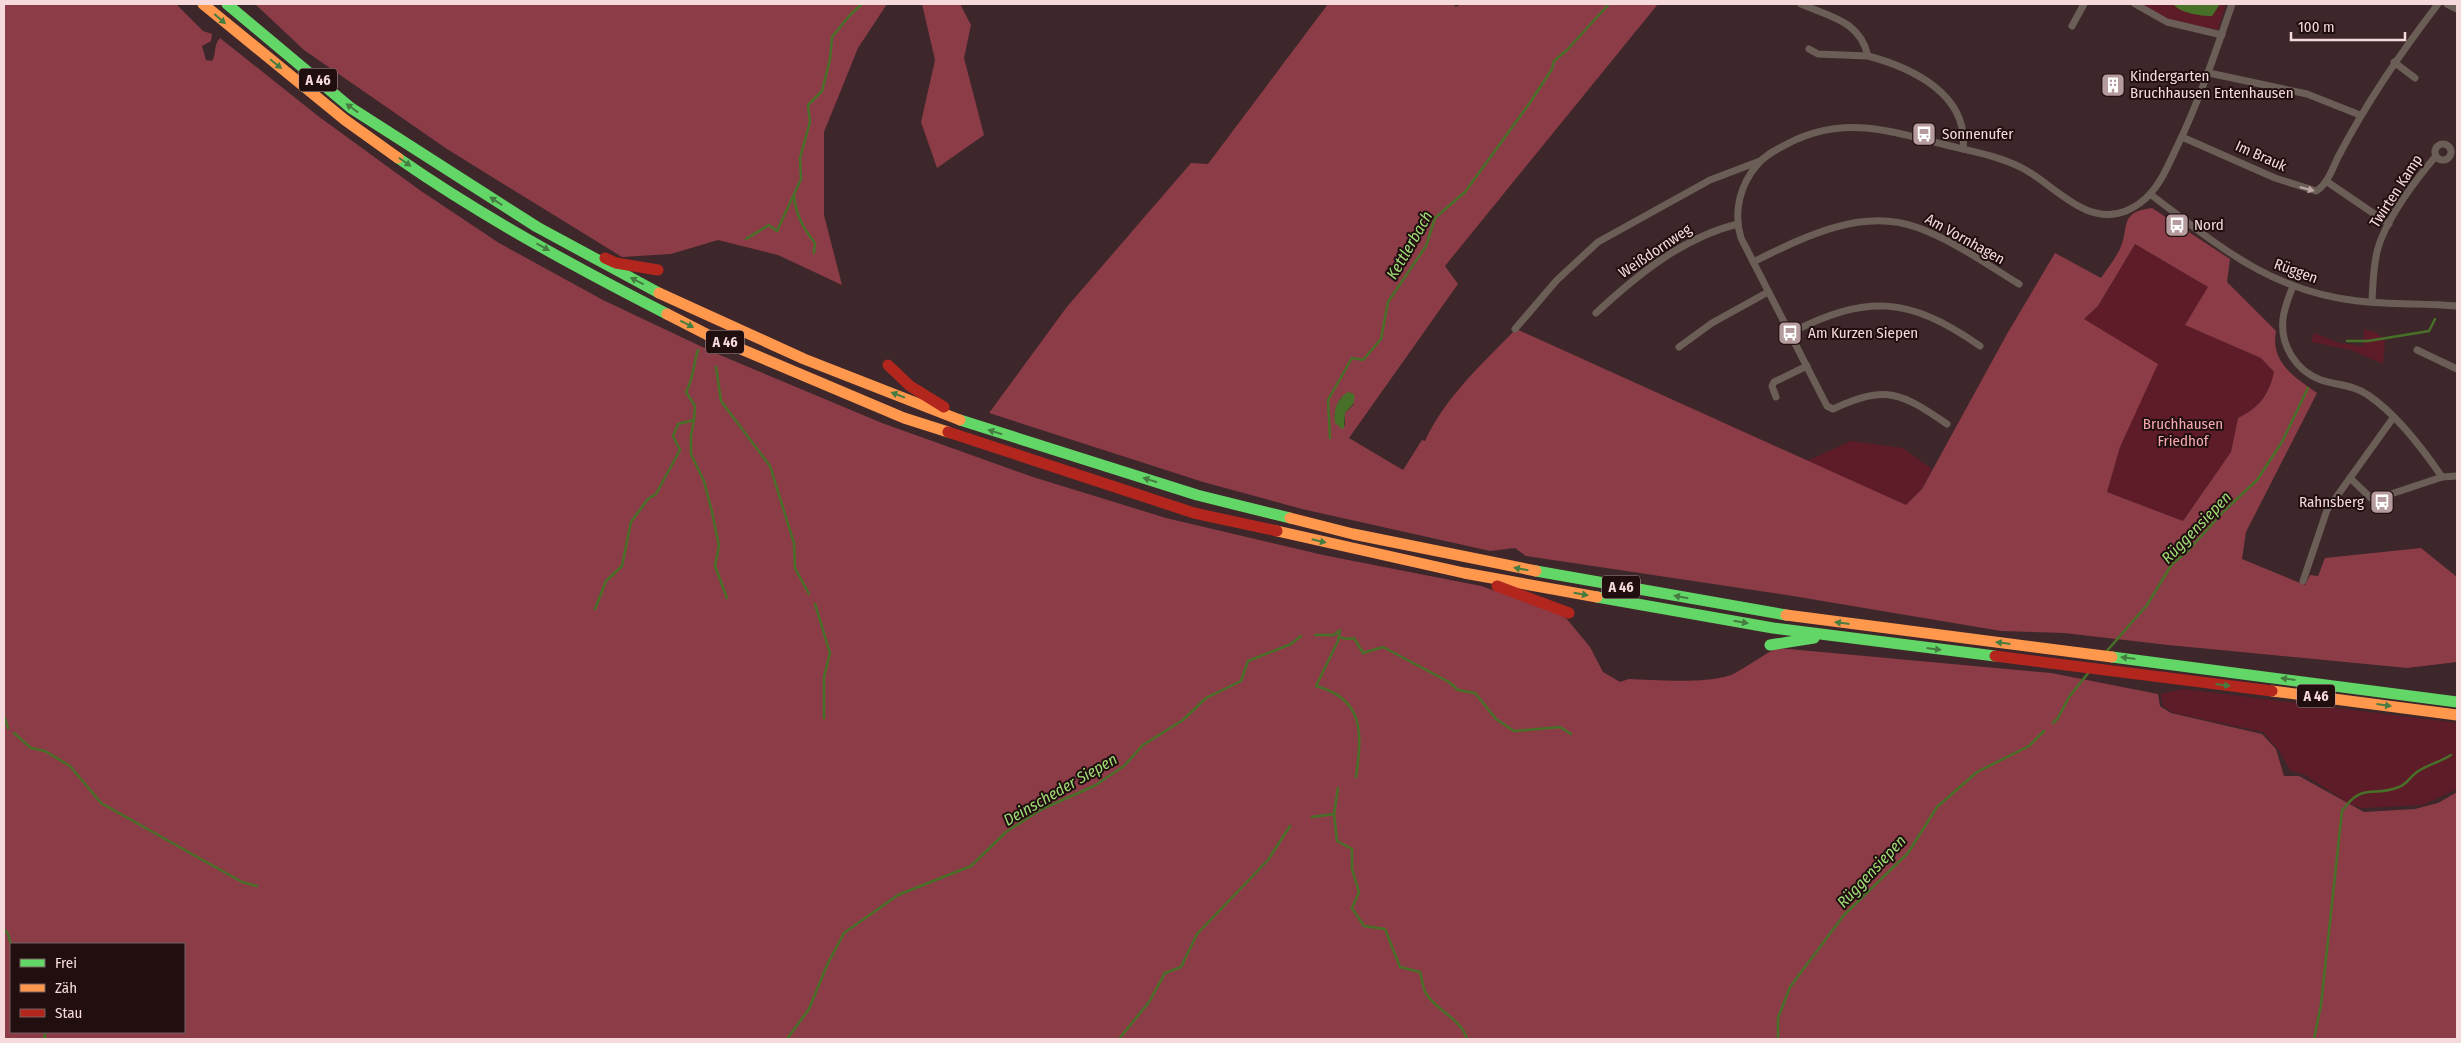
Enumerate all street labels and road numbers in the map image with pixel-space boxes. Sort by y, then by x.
road number: A 46 [299,68,337,92]
street label: Im Brauk [2233,137,2289,175]
street label: Twirten Kamp [2366,151,2426,231]
street label: Am Vornhagen [1922,210,2008,268]
street label: Weißdornweg [1615,220,1695,282]
street label: Rüggen [2272,255,2320,287]
road number: A 46 [706,331,744,354]
road number: A 46 [1602,576,1640,598]
road number: A 46 [2297,684,2335,708]

